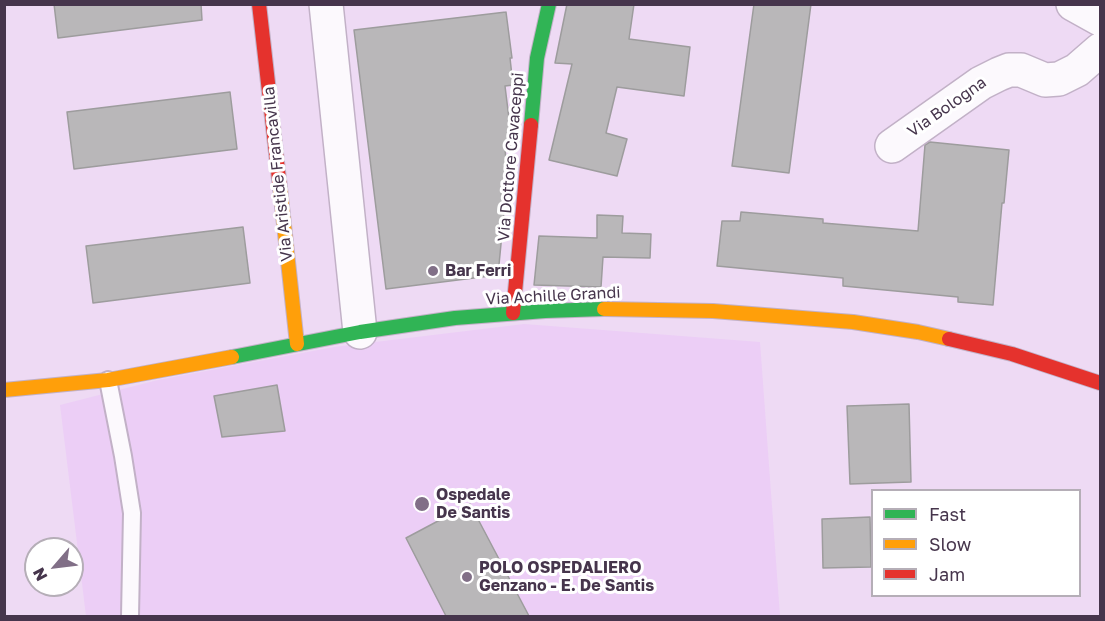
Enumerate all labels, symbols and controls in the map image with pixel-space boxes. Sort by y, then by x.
street label: Via Dottore Cavaceppi [494,72,528,242]
street label: Via Bologna [904,73,990,141]
street label: Via Aristide Francavilla [259,85,297,263]
place label: Bar Ferri [445,261,511,281]
marker: Bar Ferri [426,264,440,278]
street label: Via Achille Grandi [485,283,621,309]
place label: Ospedale De Santis [436,485,510,523]
legend [871,489,1081,597]
marker: Ospedale De Santis [413,495,431,513]
text: Fast [929,503,966,525]
text: Slow [929,533,971,555]
north arrow [24,537,84,597]
place label: POLO OSPEDALIERO Genzano - E. De Santis [479,558,654,596]
text: Jam [929,563,965,585]
text: N [28,564,52,585]
marker: POLO OSPEDALIERO Genzano - E. De Santis [460,570,474,584]

